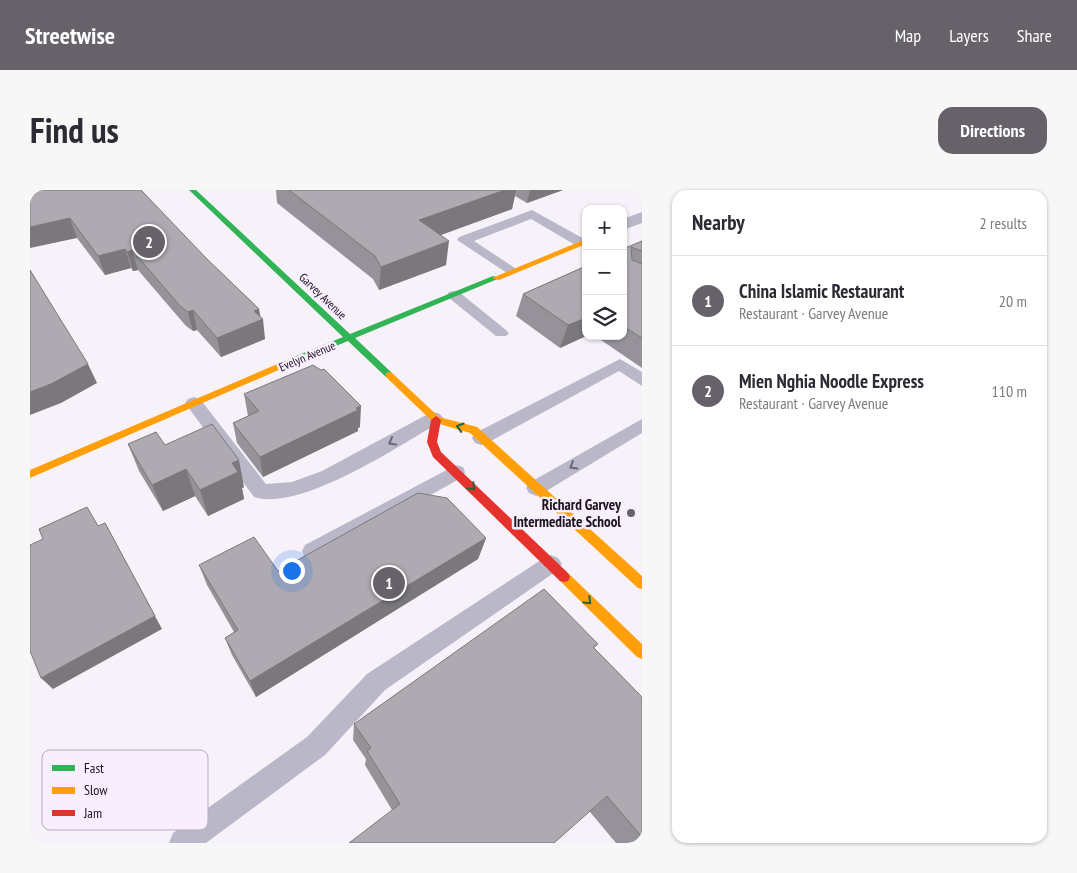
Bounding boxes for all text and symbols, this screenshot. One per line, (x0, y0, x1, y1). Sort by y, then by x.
text: Streetwise (25, 20, 115, 51)
text: Map (895, 24, 921, 47)
text: Layers (949, 24, 989, 47)
text: Share (1017, 24, 1052, 47)
text: Find us (30, 107, 119, 153)
button: Directions (938, 107, 1047, 154)
map controls (582, 205, 627, 340)
button: + (582, 205, 627, 250)
text: Nearby (692, 209, 745, 236)
text: 2 results (980, 213, 1027, 233)
pin: 2 (133, 223, 165, 261)
button: − (582, 250, 627, 295)
street label: Garvey Avenue (296, 270, 350, 322)
text: China Islamic Restaurant (739, 279, 904, 303)
text: 1 (704, 291, 712, 311)
text: 20 m (999, 291, 1027, 311)
button: layers (582, 295, 627, 340)
text: Restaurant · Garvey Avenue (739, 303, 888, 323)
street label: Evelyn Avenue (276, 337, 338, 375)
text: Mien Nghia Noodle Express (739, 369, 924, 393)
text: 2 (704, 381, 712, 401)
text: 110 m (992, 381, 1027, 401)
text: Restaurant · Garvey Avenue (739, 393, 888, 413)
one-way arrow (456, 422, 465, 433)
one-way arrow (388, 436, 397, 446)
one-way arrow (570, 459, 579, 469)
one-way arrow (466, 481, 475, 490)
place label: Richard Garvey Intermediate School (513, 495, 622, 531)
marker: Richard Garvey Intermediate School (625, 507, 637, 519)
your location (279, 558, 305, 584)
pin: 1 (373, 564, 405, 602)
one-way arrow (583, 595, 592, 604)
legend (42, 750, 208, 830)
text: Fast (84, 759, 104, 777)
text: Slow (84, 781, 108, 799)
text: Jam (83, 804, 102, 822)

